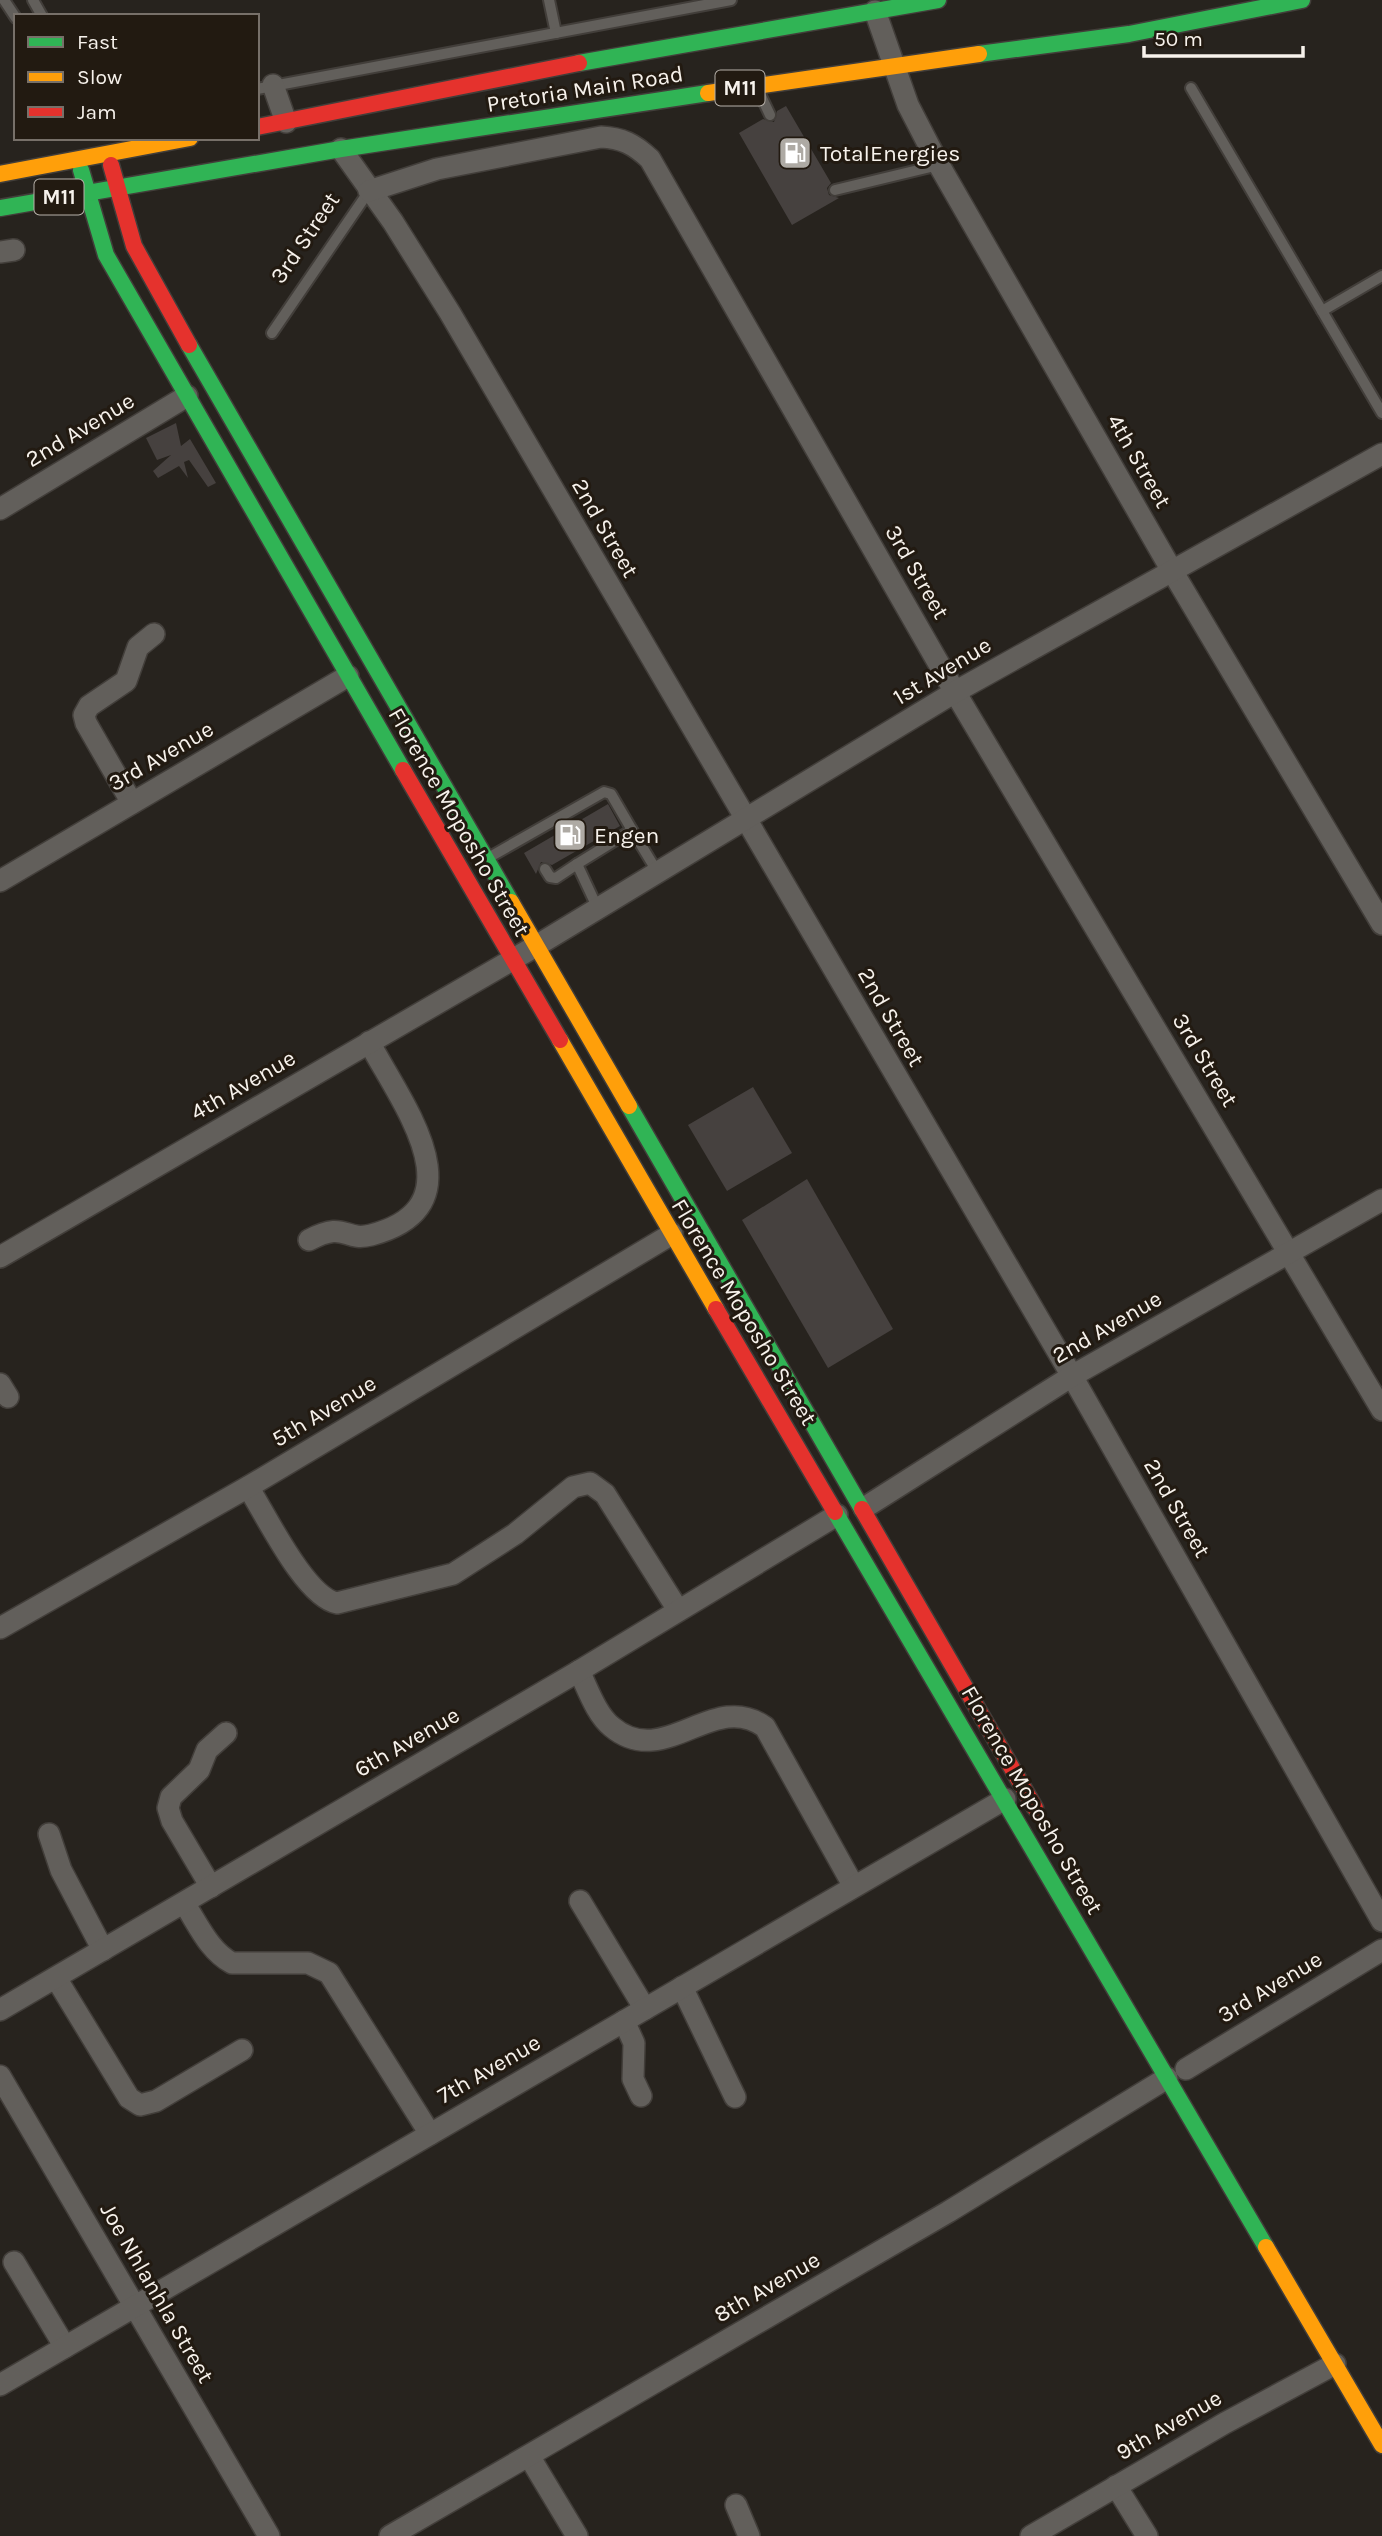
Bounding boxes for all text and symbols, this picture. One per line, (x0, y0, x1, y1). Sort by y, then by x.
legend (14, 14, 259, 140)
scale bar (1144, 14, 1303, 58)
text: 50 m (1154, 27, 1203, 51)
text: Fast (77, 30, 118, 54)
street label: Pretoria Main Road (485, 60, 685, 118)
text: Slow (77, 65, 122, 89)
road number: M11 (716, 70, 764, 106)
text: Jam (77, 100, 117, 124)
fuel station icon: TotalEnergies (776, 134, 814, 172)
place label: TotalEnergies (820, 140, 960, 167)
road number: M11 (34, 180, 84, 214)
street label: 3rd Street (265, 187, 345, 289)
street label: 2nd Avenue (21, 387, 139, 473)
street label: 4th Street (1101, 409, 1177, 513)
street label: 2nd Street (566, 474, 644, 582)
street label: 3rd Street (879, 520, 955, 624)
street label: 1st Avenue (888, 631, 996, 711)
street label: Florence Moposho Street (382, 703, 536, 941)
street label: 3rd Avenue (104, 715, 218, 797)
fuel station icon: Engen (551, 816, 589, 854)
place label: Engen (594, 822, 659, 849)
street label: 2nd Street (852, 963, 930, 1071)
street label: 3rd Street (1167, 1008, 1244, 1112)
street label: 4th Avenue (186, 1044, 300, 1126)
street label: Florence Moposho Street (666, 1194, 823, 1430)
street label: 2nd Avenue (1047, 1285, 1167, 1369)
street label: 5th Avenue (267, 1369, 381, 1453)
street label: 2nd Street (1138, 1454, 1216, 1562)
street label: Florence Moposho Street (955, 1681, 1109, 1919)
street label: 6th Avenue (350, 1701, 464, 1783)
street label: 3rd Avenue (1213, 1945, 1327, 2029)
street label: 7th Avenue (433, 2029, 545, 2109)
street label: Joe Nhlanhla Street (94, 2198, 220, 2388)
street label: 8th Avenue (709, 2246, 825, 2328)
street label: 9th Avenue (1112, 2384, 1226, 2466)

